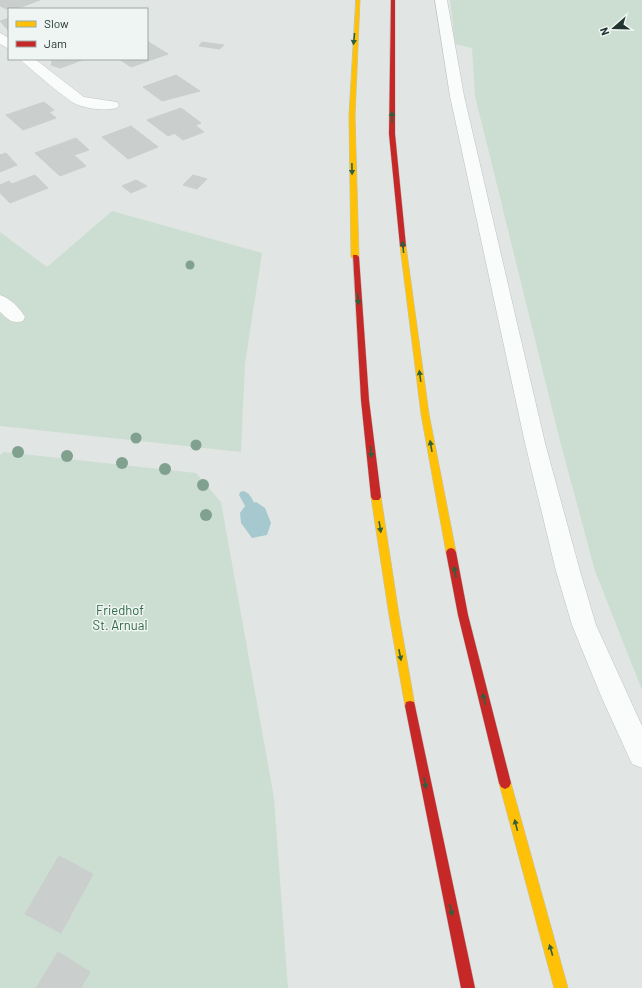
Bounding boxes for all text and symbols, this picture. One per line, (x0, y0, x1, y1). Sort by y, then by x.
legend (8, 8, 148, 60)
north arrow (594, 8, 634, 48)
text: Slow (44, 16, 69, 30)
text: N (597, 26, 611, 37)
one-way arrow (351, 33, 358, 45)
text: Jam (44, 36, 67, 50)
one-way arrow (389, 110, 395, 123)
one-way arrow (349, 163, 356, 175)
one-way arrow (399, 241, 406, 253)
one-way arrow (354, 293, 361, 305)
one-way arrow (417, 370, 423, 382)
one-way arrow (428, 440, 434, 452)
one-way arrow (368, 446, 375, 458)
one-way arrow (377, 521, 383, 533)
one-way arrow (452, 566, 458, 579)
park label: Friedhof St. Arnual (93, 602, 147, 633)
one-way arrow (398, 649, 404, 661)
one-way arrow (481, 693, 487, 705)
one-way arrow (422, 777, 428, 789)
one-way arrow (513, 819, 519, 831)
one-way arrow (448, 904, 454, 917)
one-way arrow (547, 944, 553, 957)

